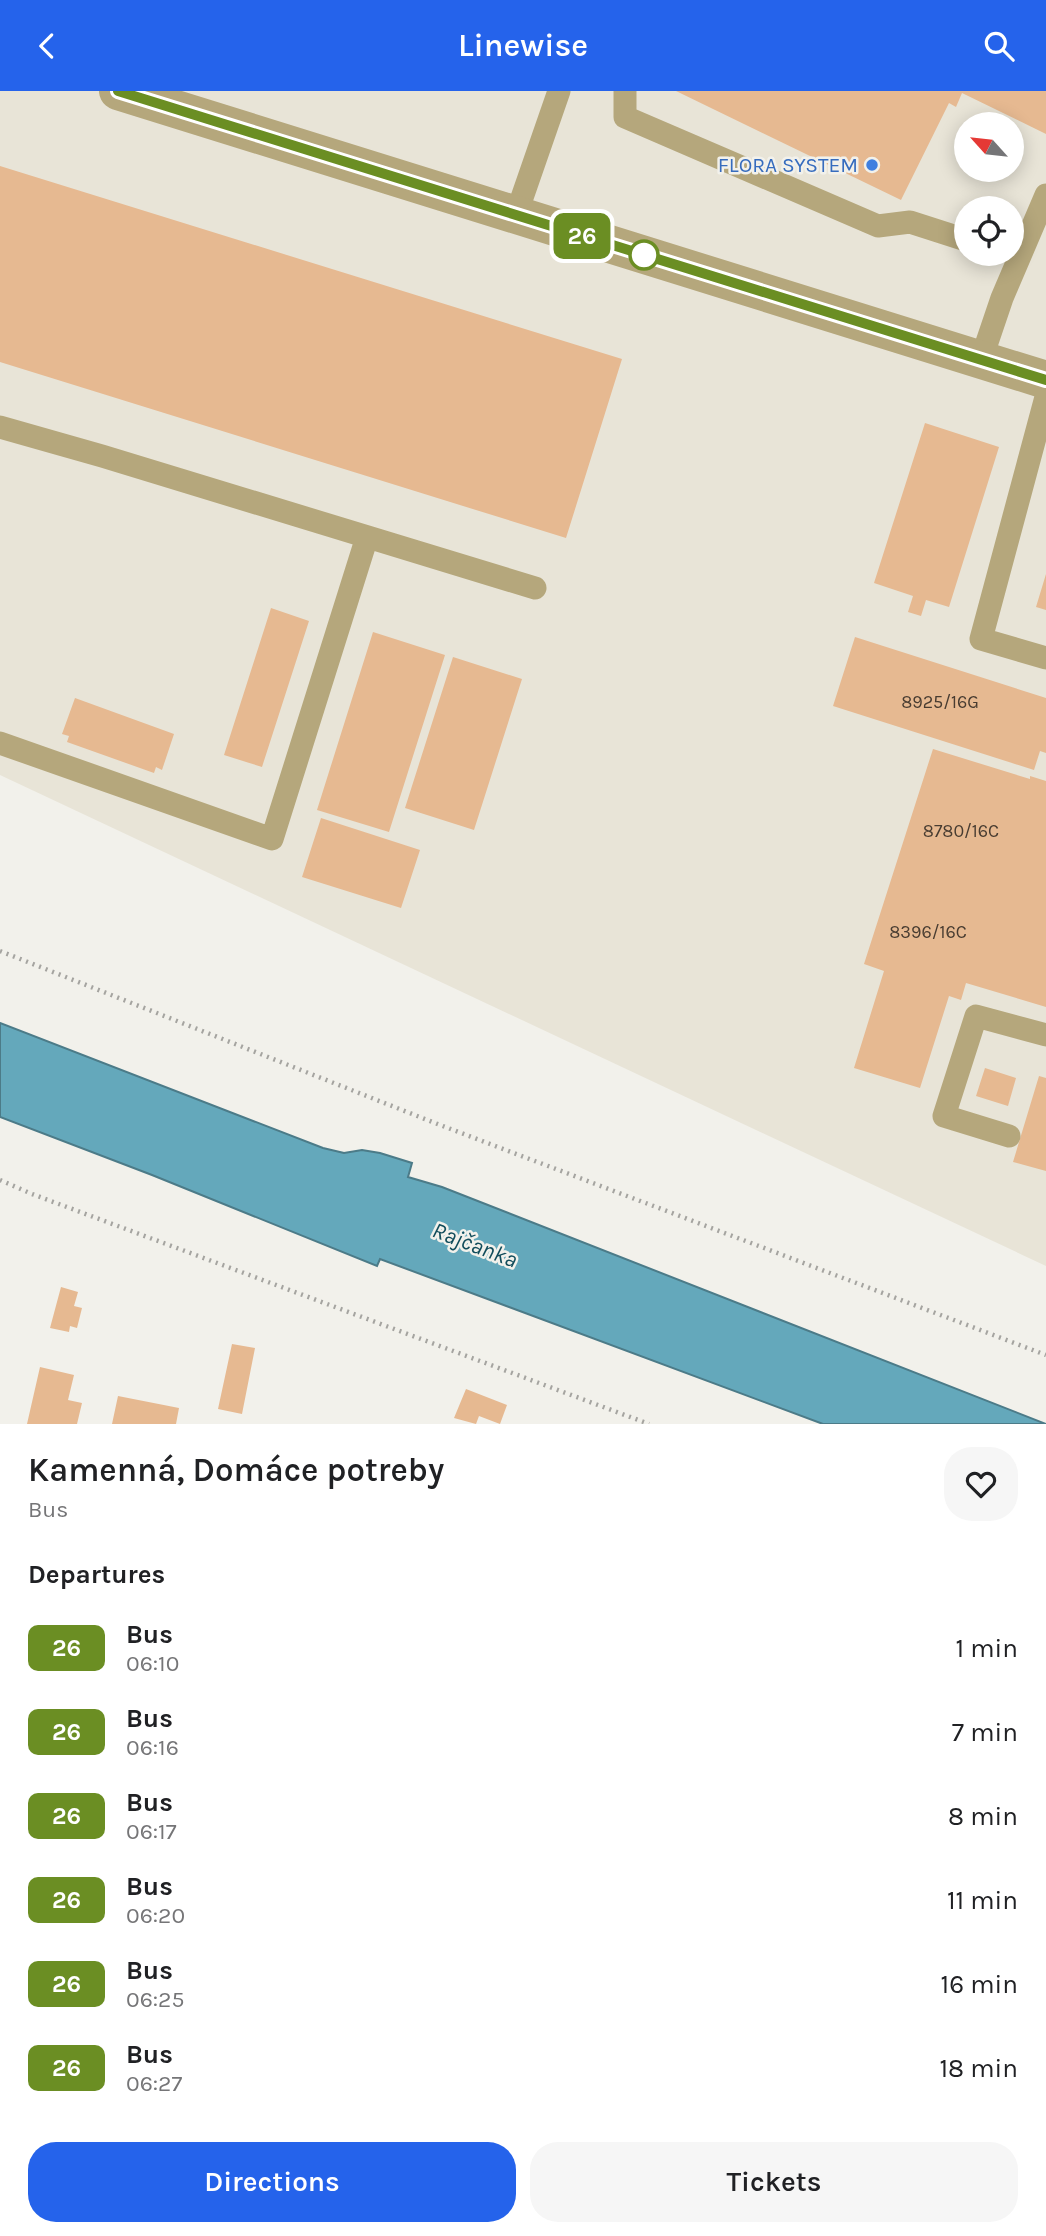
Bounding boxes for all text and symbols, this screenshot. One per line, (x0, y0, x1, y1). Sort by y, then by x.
icon: back (28, 27, 66, 65)
text: Linewise (458, 27, 588, 64)
icon: search (980, 27, 1018, 65)
north arrow (954, 112, 1024, 182)
map controls (954, 112, 1024, 266)
place label: FLORA SYSTEM (718, 153, 858, 177)
marker: FLORA SYSTEM (864, 157, 880, 173)
button: locate (954, 196, 1024, 266)
line badge: 26 (550, 213, 614, 259)
text: 26 (567, 222, 597, 250)
unlabelled marker (629, 240, 659, 270)
house number: 8925/16G (901, 691, 979, 713)
house number: 8780/16C (923, 820, 999, 842)
house number: 8396/16C (889, 921, 967, 943)
water label: Rajčanka (429, 1216, 521, 1274)
button: heart (944, 1447, 1018, 1521)
text: Kamenná, Domáce potreby (28, 1451, 444, 1489)
text: Bus (28, 1496, 68, 1523)
text: Departures (28, 1559, 165, 1590)
text: Bus (126, 1619, 173, 1650)
text: 1 min (955, 1633, 1018, 1664)
text: 26 (52, 1634, 81, 1662)
text: 06:10 (126, 1650, 179, 1677)
text: Bus (126, 1703, 173, 1734)
text: 7 min (952, 1717, 1018, 1748)
text: 26 (52, 1718, 81, 1746)
text: 06:16 (126, 1734, 179, 1761)
text: Bus (126, 1787, 173, 1818)
text: 8 min (948, 1801, 1018, 1832)
text: 26 (52, 1802, 81, 1830)
text: 06:17 (126, 1818, 177, 1845)
text: Bus (126, 1871, 173, 1902)
text: 11 min (947, 1885, 1018, 1916)
text: 26 (52, 1886, 81, 1914)
text: 06:20 (126, 1902, 185, 1929)
text: Bus (126, 1955, 173, 1986)
text: 16 min (941, 1969, 1018, 2000)
text: 26 (52, 1970, 81, 1998)
text: 06:25 (126, 1986, 184, 2013)
text: Bus (126, 2039, 173, 2070)
text: 18 min (939, 2053, 1018, 2084)
text: 26 (52, 2054, 81, 2082)
text: 06:27 (126, 2070, 182, 2097)
button: Directions (28, 2142, 516, 2222)
button: Tickets (530, 2142, 1018, 2222)

